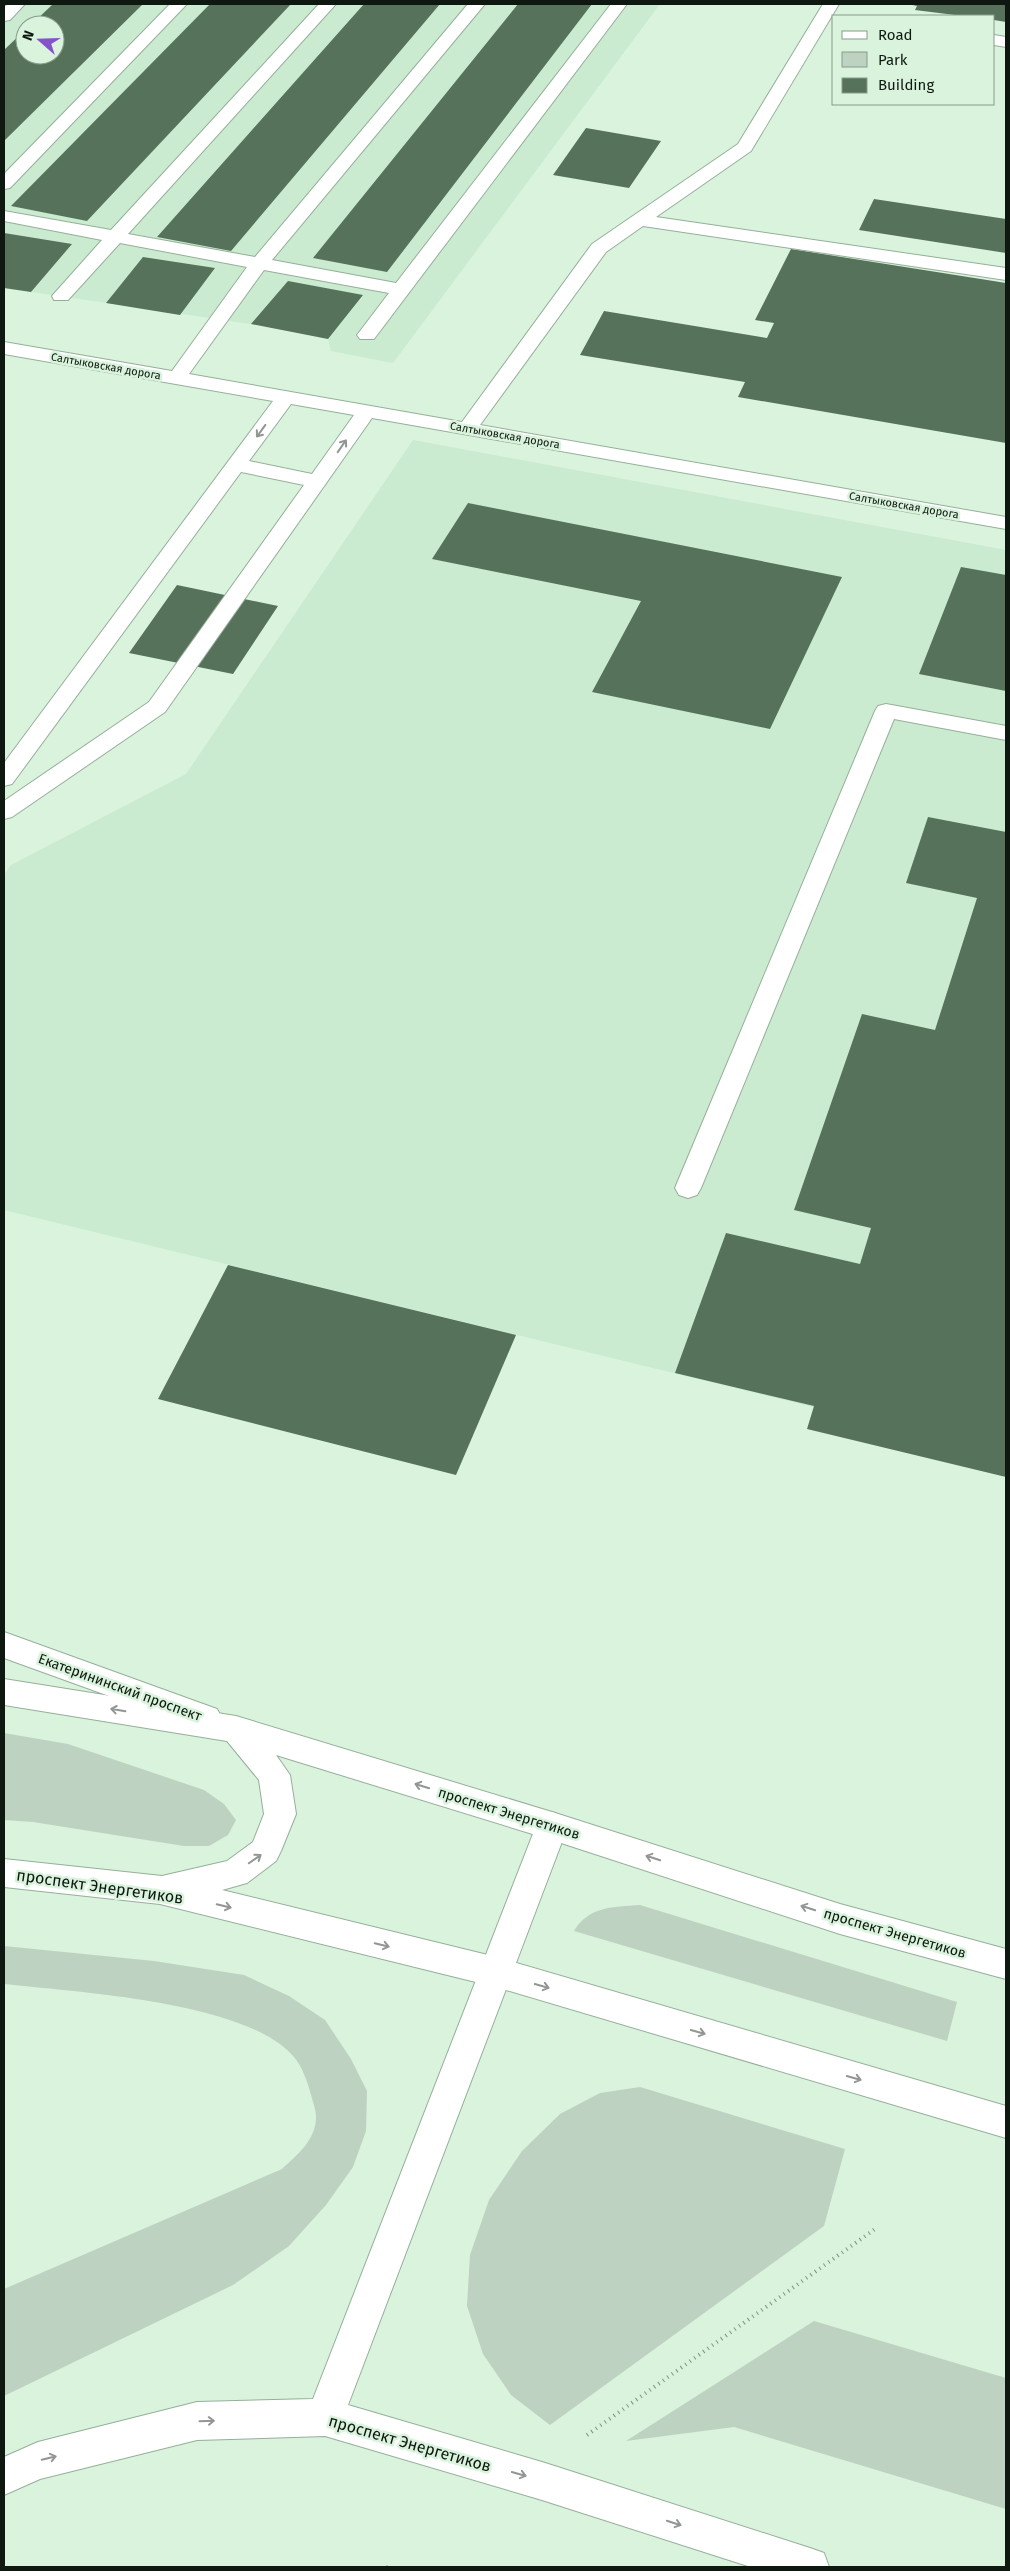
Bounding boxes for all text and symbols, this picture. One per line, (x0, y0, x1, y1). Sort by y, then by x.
north arrow (15, 15, 65, 65)
legend (832, 15, 995, 105)
text: Road (878, 26, 913, 44)
text: N (19, 28, 38, 43)
text: Park (878, 51, 908, 69)
text: Building (878, 76, 934, 94)
street label: Салтыковская дорога (50, 350, 162, 383)
street label: Салтыковская дорога (449, 419, 561, 452)
one-way arrow (256, 424, 266, 438)
one-way arrow (337, 439, 347, 453)
street label: Салтыковская дорога (848, 489, 960, 522)
street label: Екатерининский проспект (36, 1650, 204, 1725)
one-way arrow (111, 1704, 127, 1714)
one-way arrow (414, 1781, 430, 1791)
street label: проспект Энергетиков (436, 1784, 582, 1843)
one-way arrow (645, 1853, 661, 1863)
one-way arrow (248, 1854, 262, 1864)
street label: проспект Энергетиков (15, 1865, 185, 1908)
one-way arrow (216, 1902, 232, 1911)
one-way arrow (800, 1903, 816, 1912)
street label: проспект Энергетиков (822, 1905, 968, 1962)
one-way arrow (374, 1940, 390, 1950)
one-way arrow (534, 1982, 550, 1992)
one-way arrow (690, 2027, 706, 2037)
one-way arrow (846, 2073, 862, 2083)
street label: проспект Энергетиков (326, 2411, 493, 2476)
one-way arrow (199, 2416, 215, 2425)
one-way arrow (41, 2453, 57, 2462)
one-way arrow (510, 2470, 526, 2480)
one-way arrow (665, 2519, 681, 2529)

